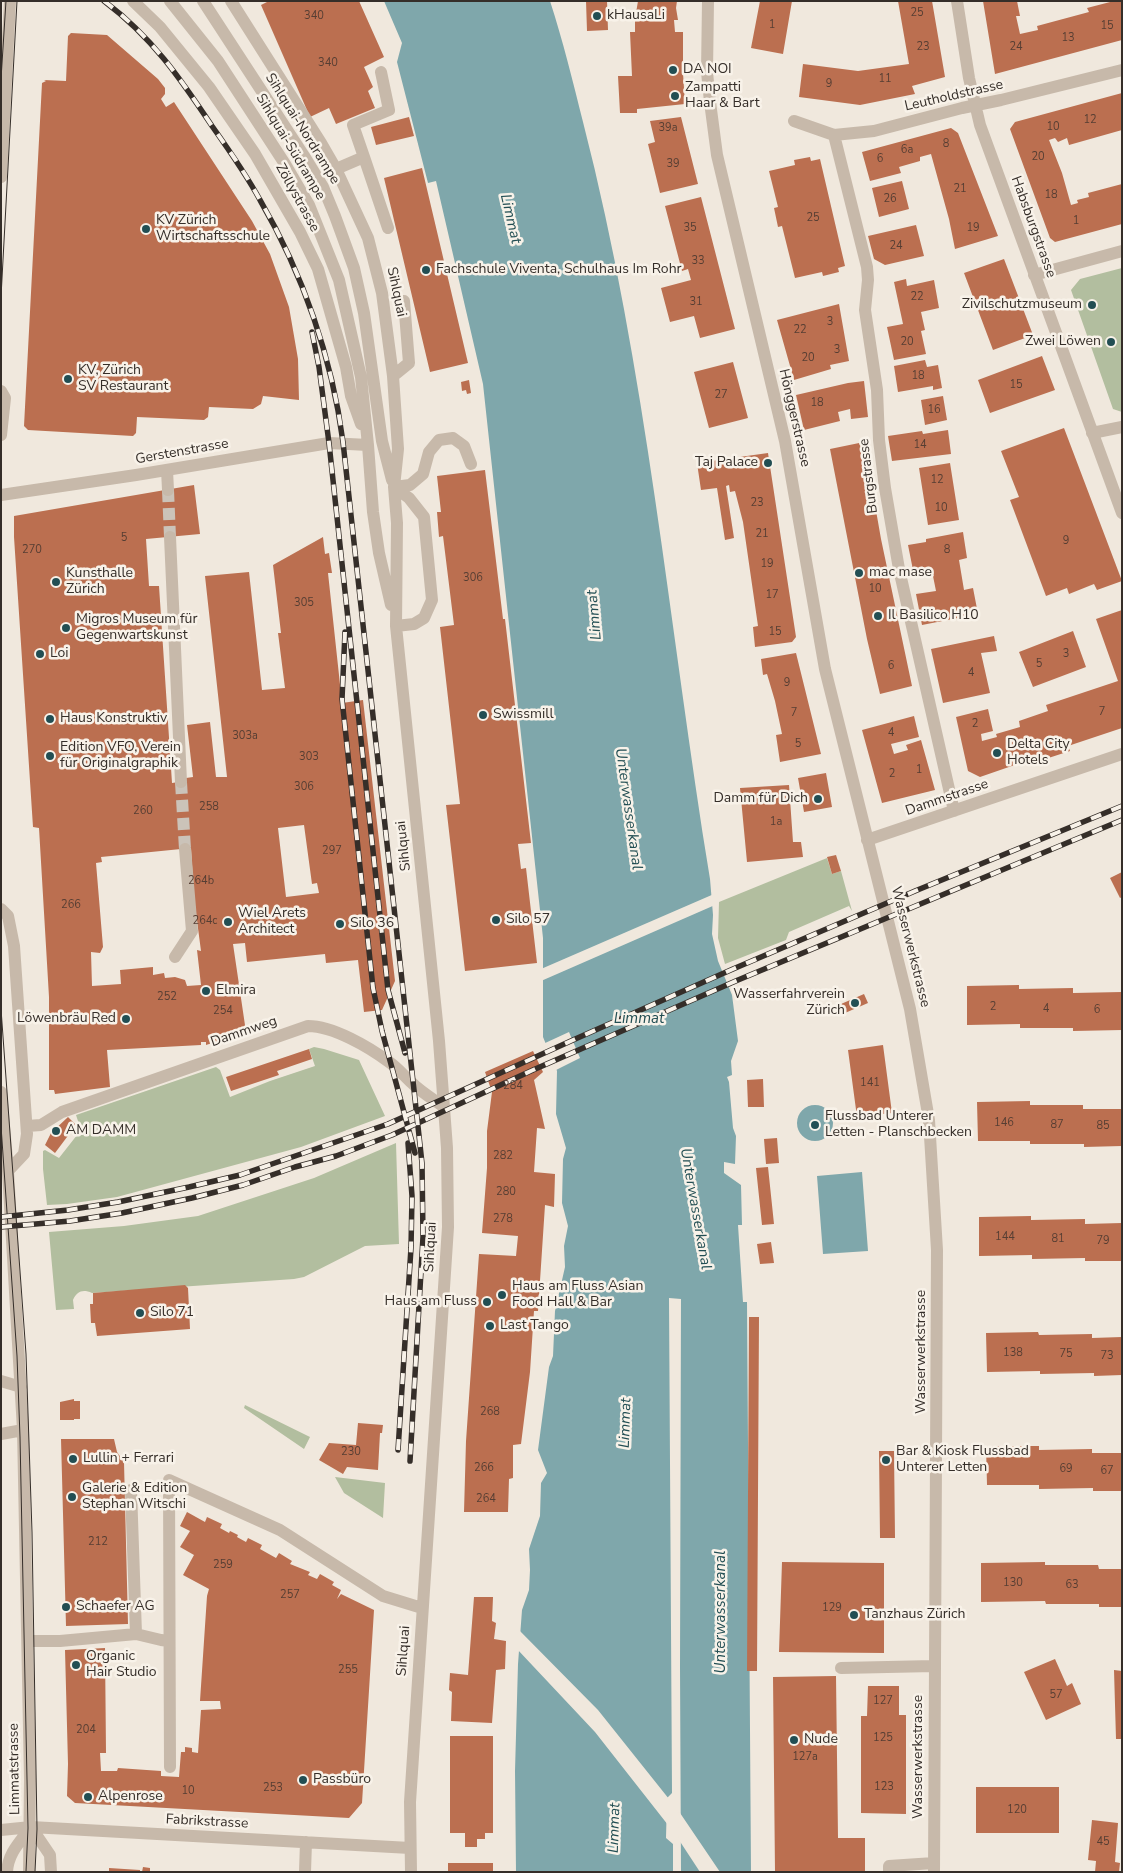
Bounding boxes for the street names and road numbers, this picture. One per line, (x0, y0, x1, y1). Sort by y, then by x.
street label: Sihlquai-Nordrampe (261, 70, 343, 188)
street label: Leutholdstrasse (903, 77, 1005, 115)
street label: Sihlquai-Südrampe (252, 91, 328, 203)
street label: Zöllystrasse (271, 161, 323, 235)
street label: Habsburgstrasse (1007, 174, 1059, 280)
street label: Sihlquai (383, 266, 409, 318)
street label: Hönggerstrasse (775, 367, 813, 469)
street label: Gerstenstrasse (134, 436, 230, 468)
street label: Burgstrasse (856, 438, 882, 514)
street label: Dammstrasse (903, 776, 991, 820)
street label: Sihlquai (393, 820, 415, 872)
street label: Wasserwerkstrasse (887, 885, 933, 1009)
street label: Dammweg (209, 1013, 279, 1051)
street label: Sihlquai (421, 1221, 441, 1273)
street label: Wasserwerkstrasse (914, 1290, 930, 1414)
street label: Sihlquai (394, 1625, 414, 1677)
street label: Wasserwerkstrasse (911, 1695, 927, 1819)
street label: Limmatstrasse (6, 1723, 24, 1815)
street label: Fabrikstrasse (165, 1811, 249, 1833)

